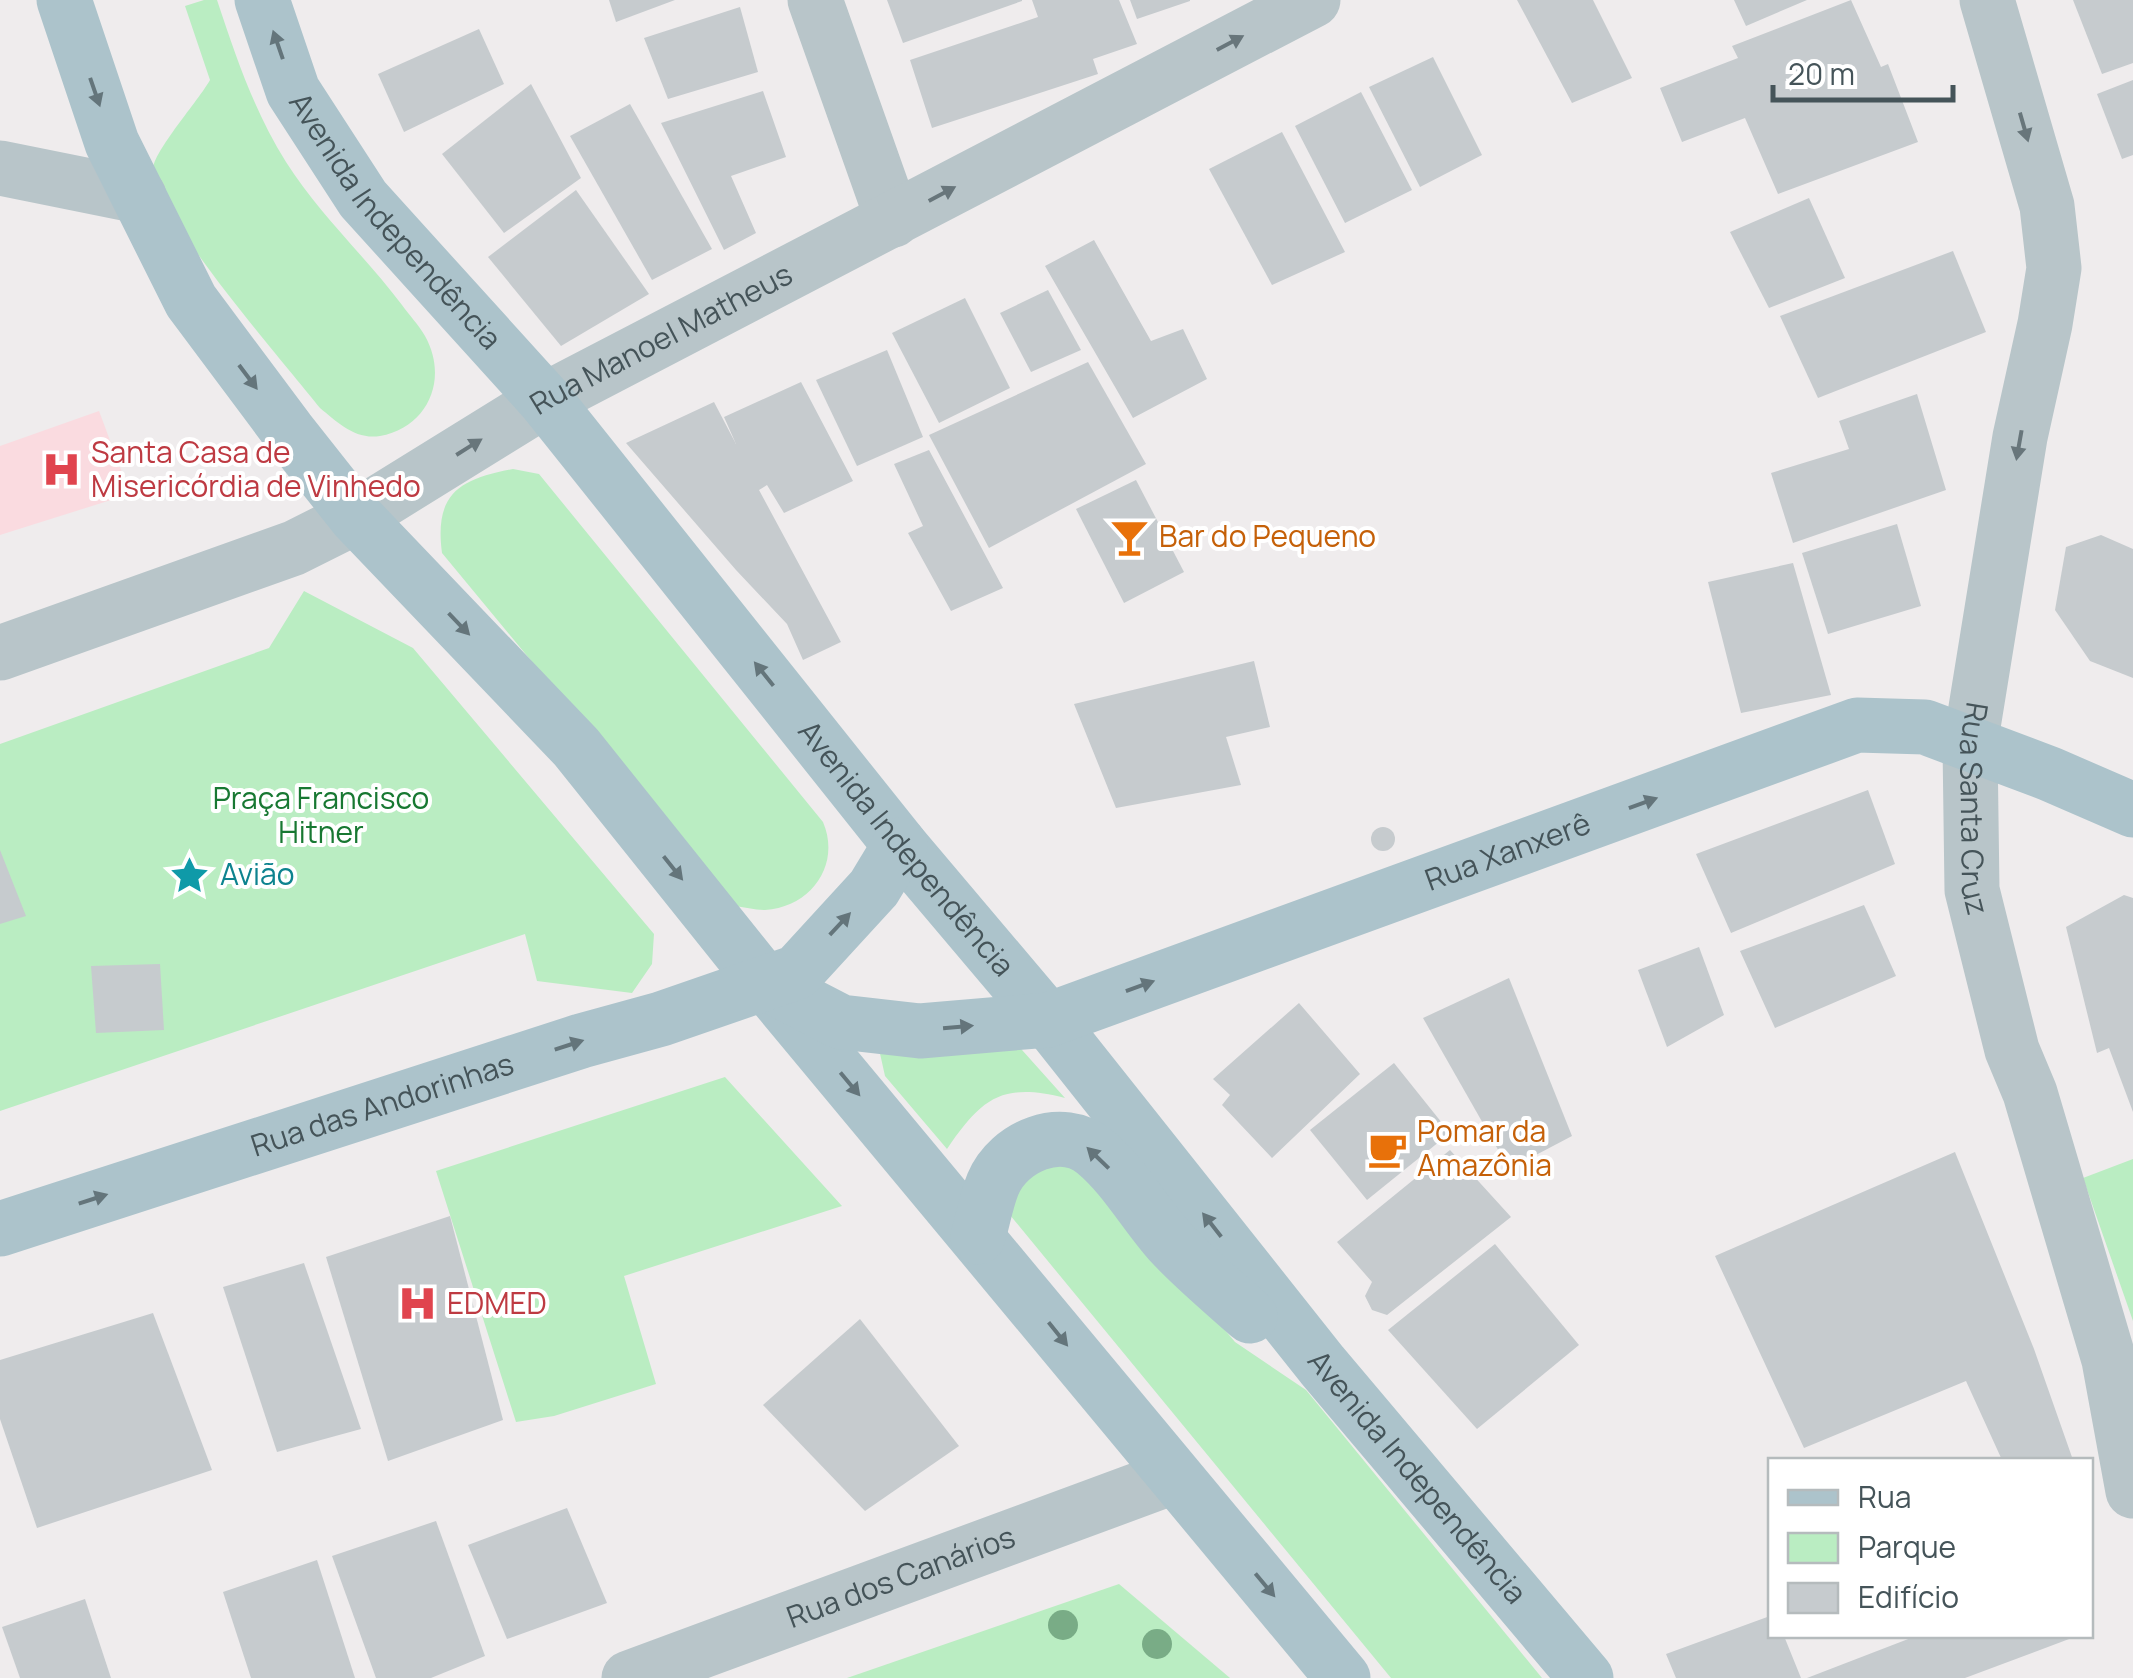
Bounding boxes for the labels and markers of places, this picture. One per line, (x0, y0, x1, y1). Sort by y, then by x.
place label: Santa Casa de Misericórdia de Vinhedo (91, 431, 421, 506)
hospital icon: Santa Casa de Misericórdia de Vinhedo (40, 449, 82, 491)
place label: Bar do Pequeno (1159, 515, 1376, 556)
bar icon: Bar do Pequeno (1108, 516, 1150, 558)
place label: Avião (220, 853, 294, 894)
place icon: Avião (169, 854, 211, 896)
place label: Pomar da Amazônia (1417, 1110, 1552, 1185)
cafe icon: Pomar da Amazônia (1366, 1128, 1408, 1170)
place label: EDMED (447, 1282, 547, 1323)
hospital icon: EDMED (396, 1283, 438, 1325)

